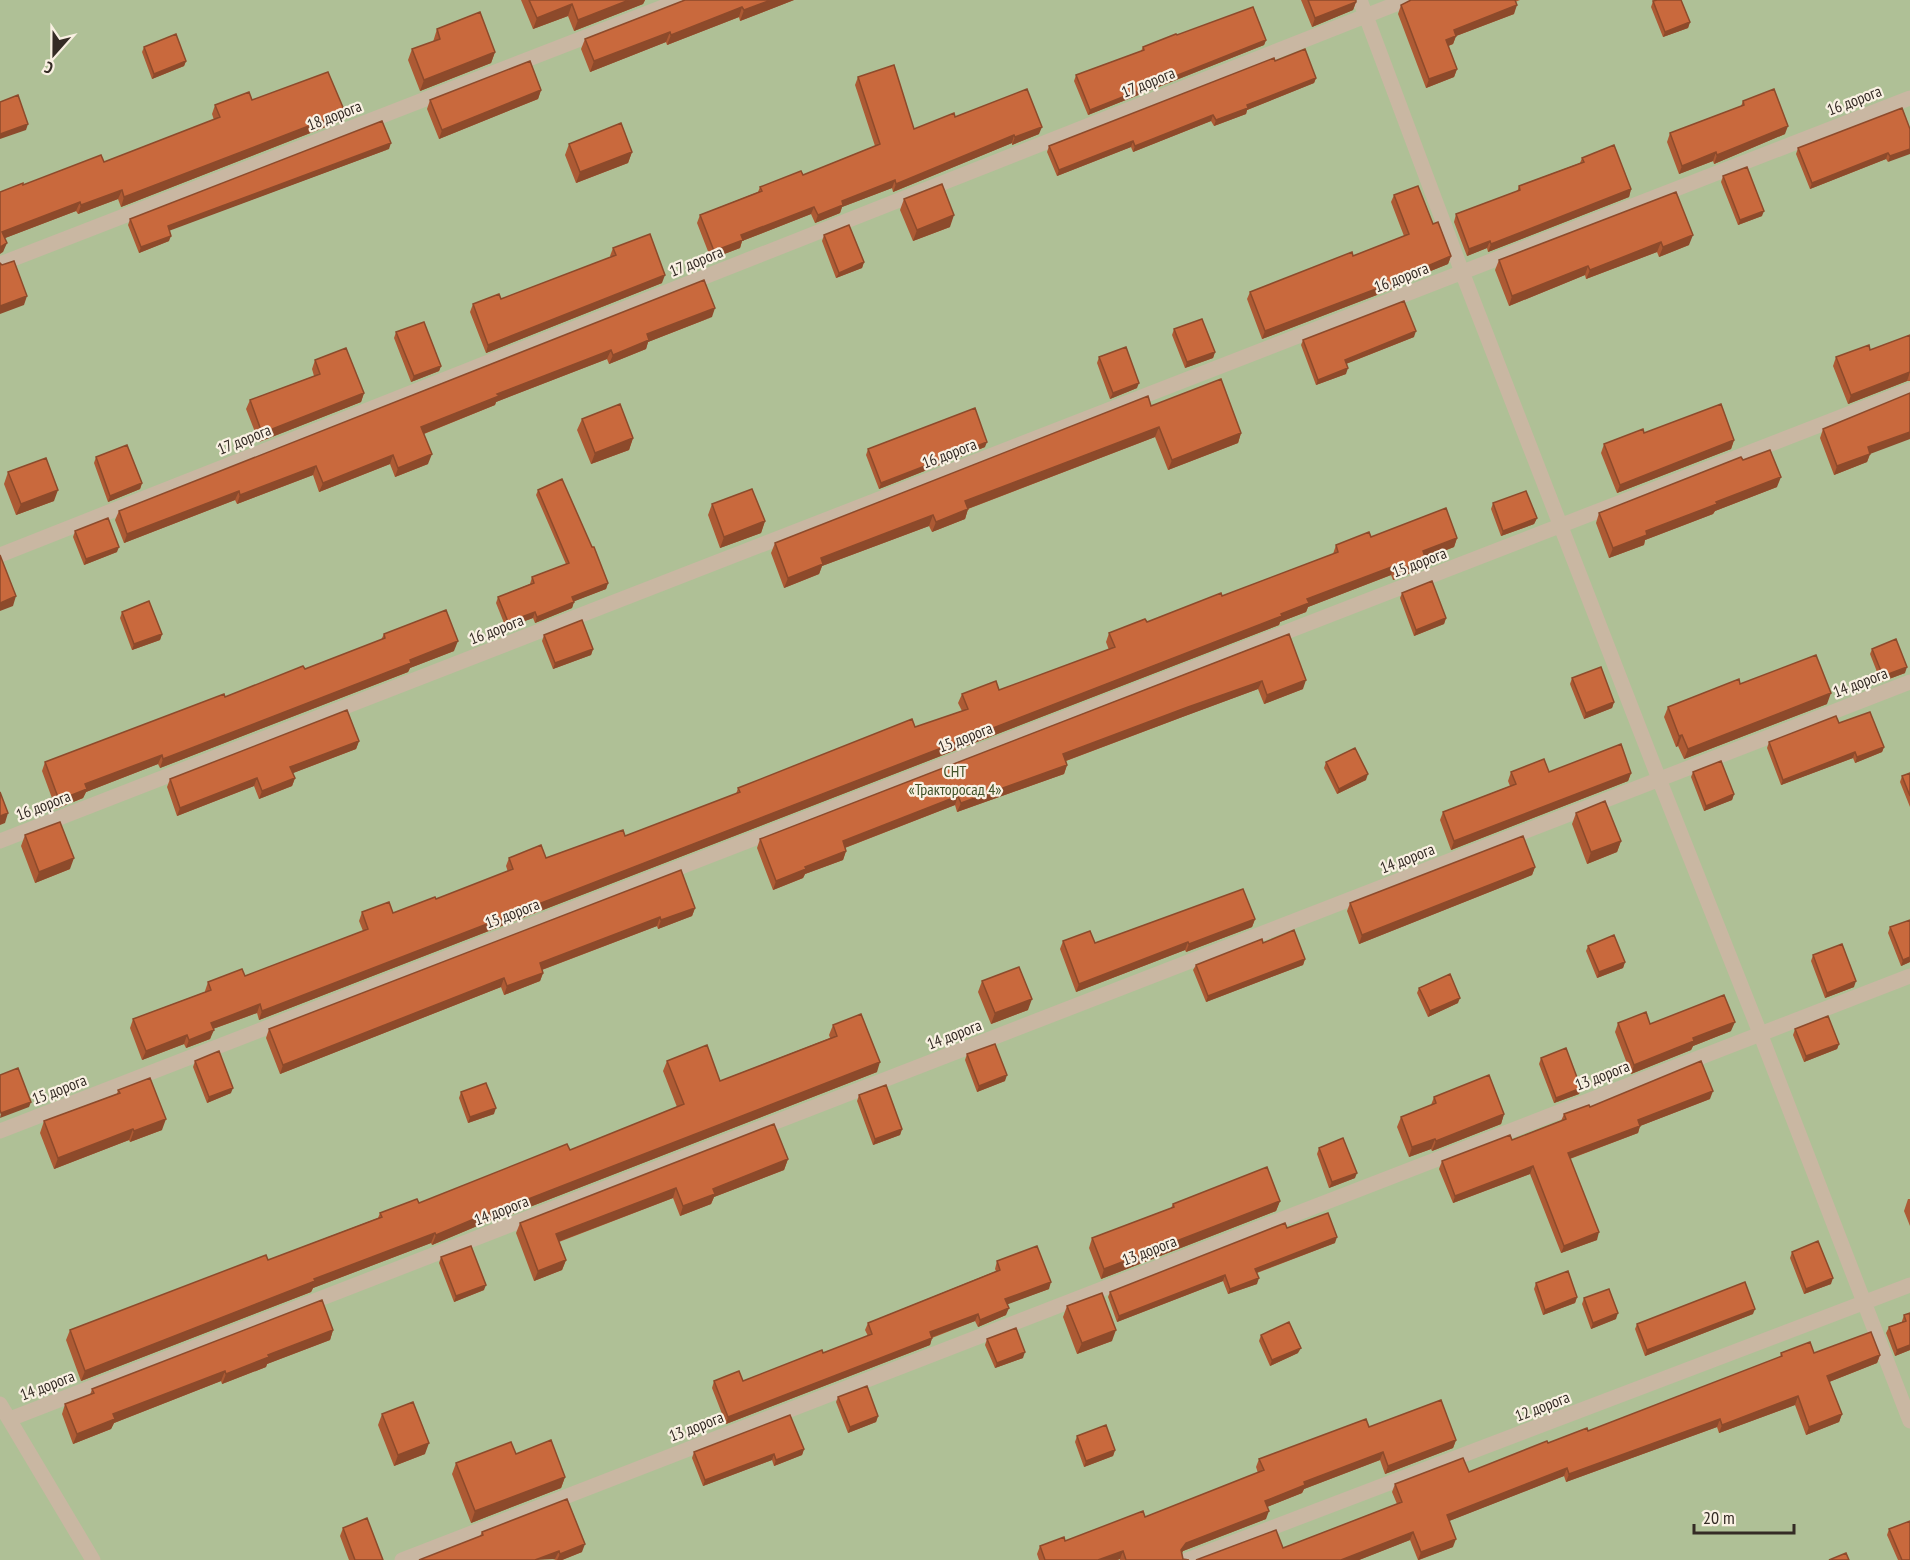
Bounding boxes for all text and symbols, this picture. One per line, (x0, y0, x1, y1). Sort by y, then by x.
north arrow (24, 24, 84, 84)
text: С (41, 57, 56, 79)
street label: 17 дорога (1118, 62, 1178, 102)
street label: 16 дорога (1824, 80, 1884, 120)
street label: 18 дорога (304, 95, 364, 135)
street label: 17 дорога (666, 241, 726, 281)
street label: 16 дорога (1371, 257, 1431, 297)
street label: 17 дорога (214, 419, 274, 459)
street label: 16 дорога (919, 433, 979, 473)
street label: 15 дорога (1389, 542, 1449, 582)
street label: 16 дорога (466, 609, 526, 649)
street label: 14 дорога (1830, 662, 1890, 702)
street label: 15 дорога (935, 717, 995, 757)
park label: СНТ «Тракторосад 4» (908, 761, 1002, 799)
street label: 16 дорога (13, 785, 73, 825)
street label: 14 дорога (1377, 838, 1437, 878)
street label: 15 дорога (482, 893, 542, 933)
street label: 14 дорога (924, 1014, 984, 1054)
street label: 13 дорога (1572, 1055, 1632, 1095)
street label: 15 дорога (29, 1069, 89, 1109)
street label: 14 дорога (471, 1190, 531, 1230)
street label: 13 дорога (1119, 1230, 1179, 1270)
street label: 14 дорога (17, 1365, 77, 1405)
street label: 12 дорога (1512, 1386, 1572, 1426)
street label: 13 дорога (666, 1406, 726, 1446)
scale bar (1694, 1497, 1794, 1535)
text: 20 m (1703, 1506, 1735, 1529)

